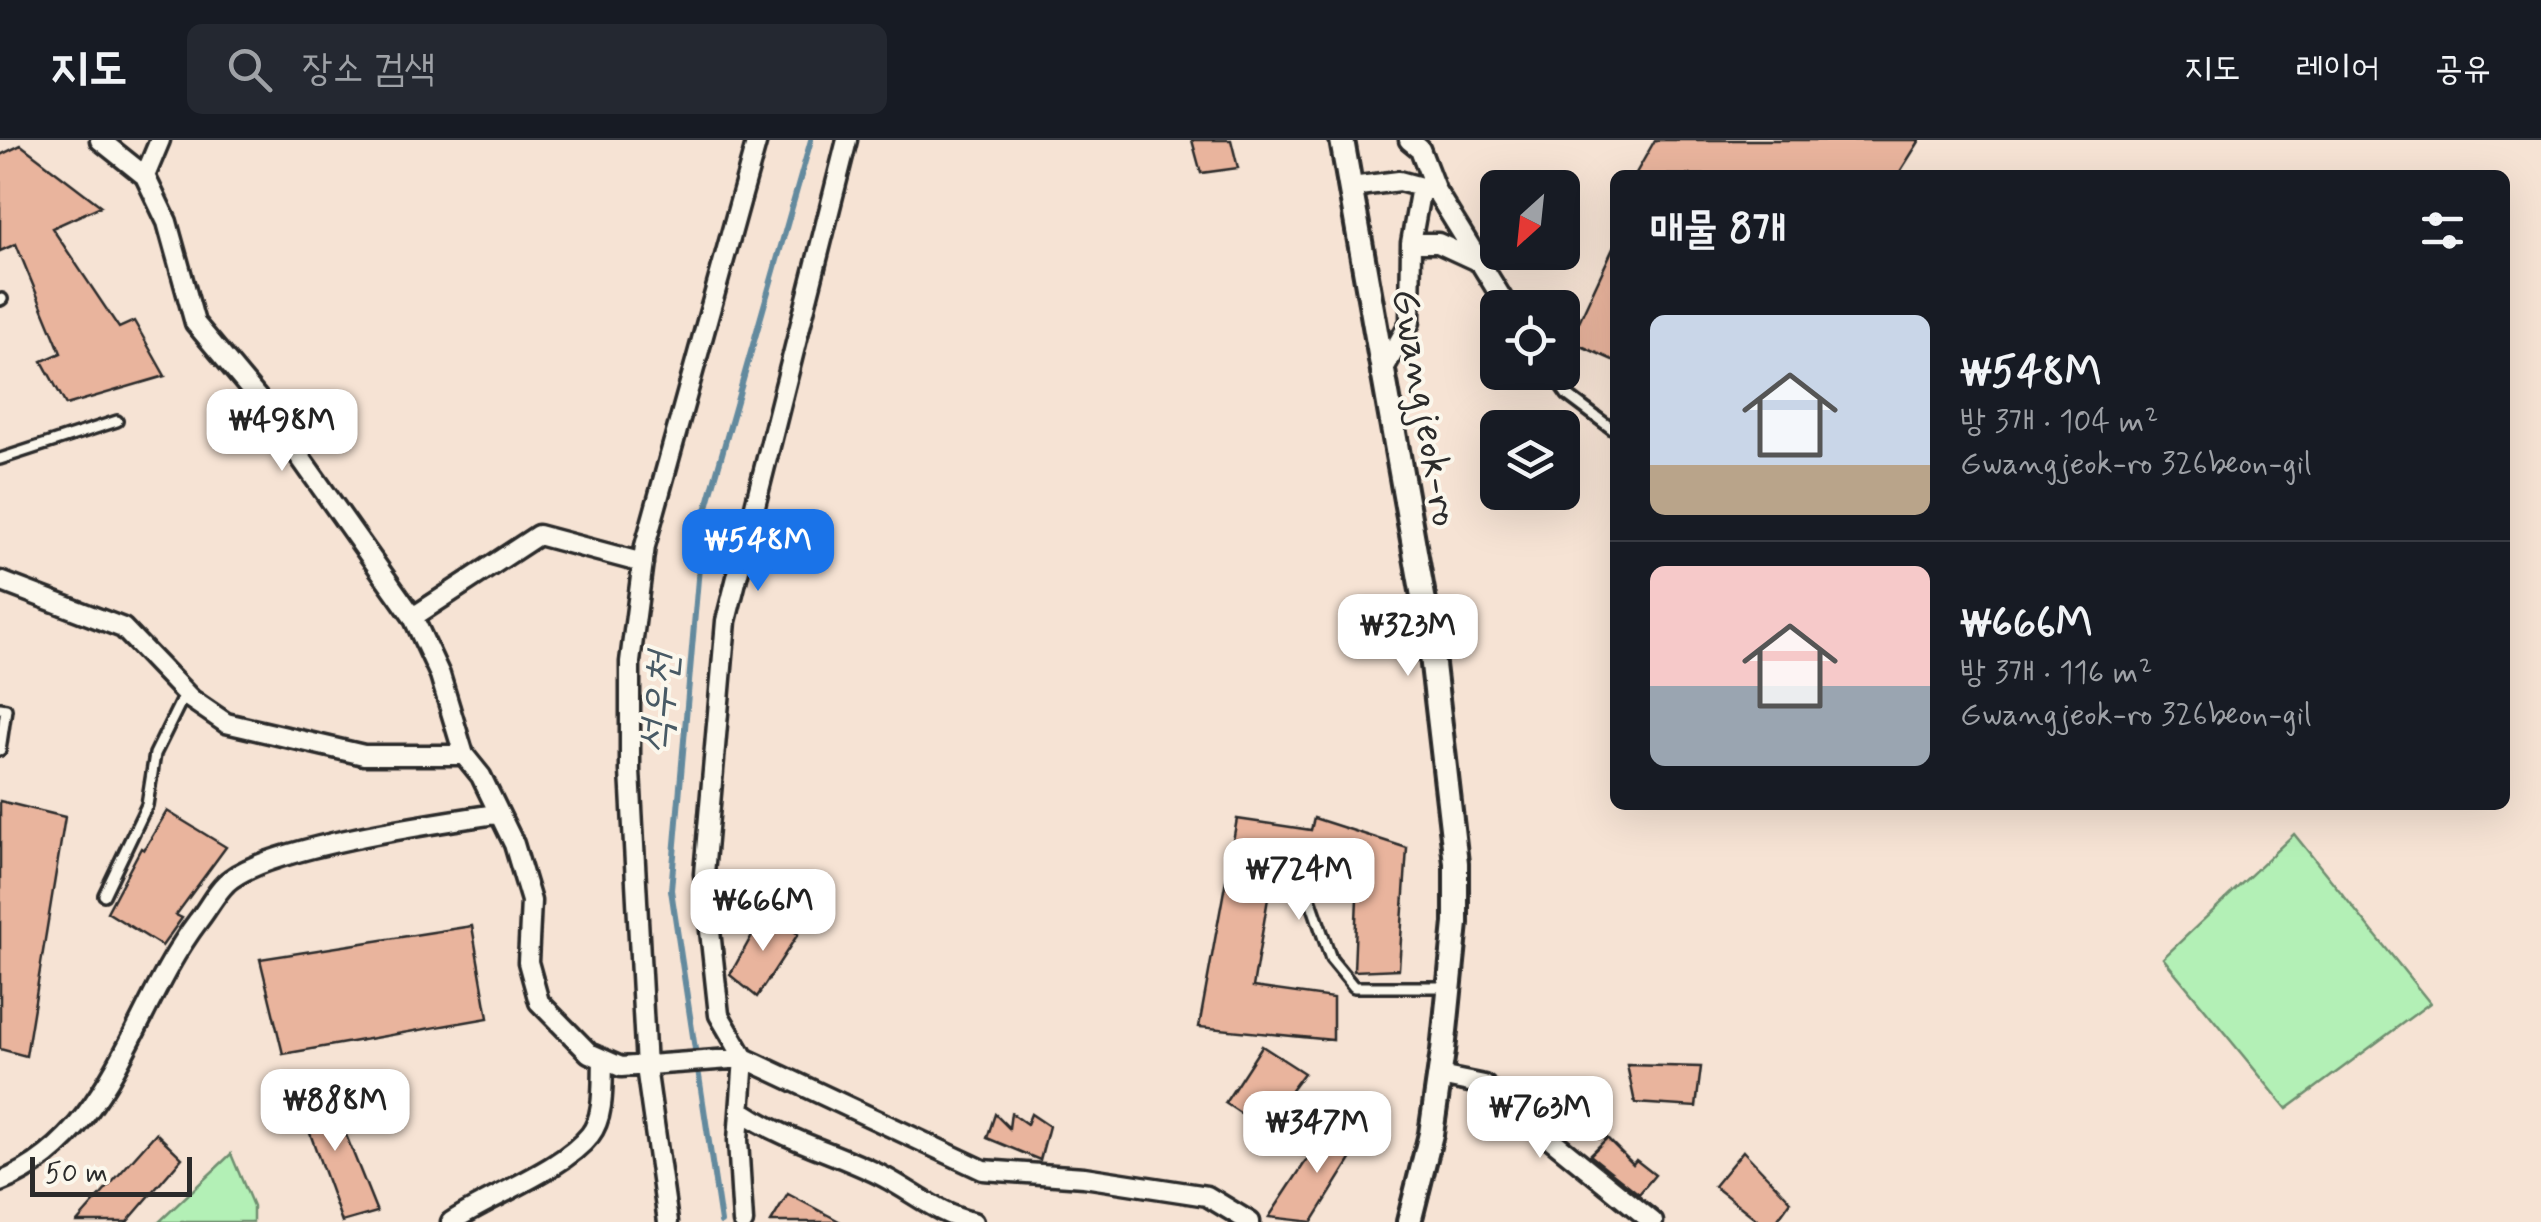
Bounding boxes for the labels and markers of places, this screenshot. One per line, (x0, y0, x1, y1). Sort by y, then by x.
pin: ₩498M (212, 389, 352, 474)
pin: ₩548M (688, 509, 828, 594)
pin: ₩323M (1338, 594, 1478, 679)
pin: ₩724M (1229, 838, 1369, 923)
pin: ₩666M (693, 869, 833, 954)
pin: ₩888M (265, 1069, 405, 1154)
pin: ₩763M (1470, 1076, 1610, 1161)
pin: ₩347M (1247, 1091, 1387, 1176)

